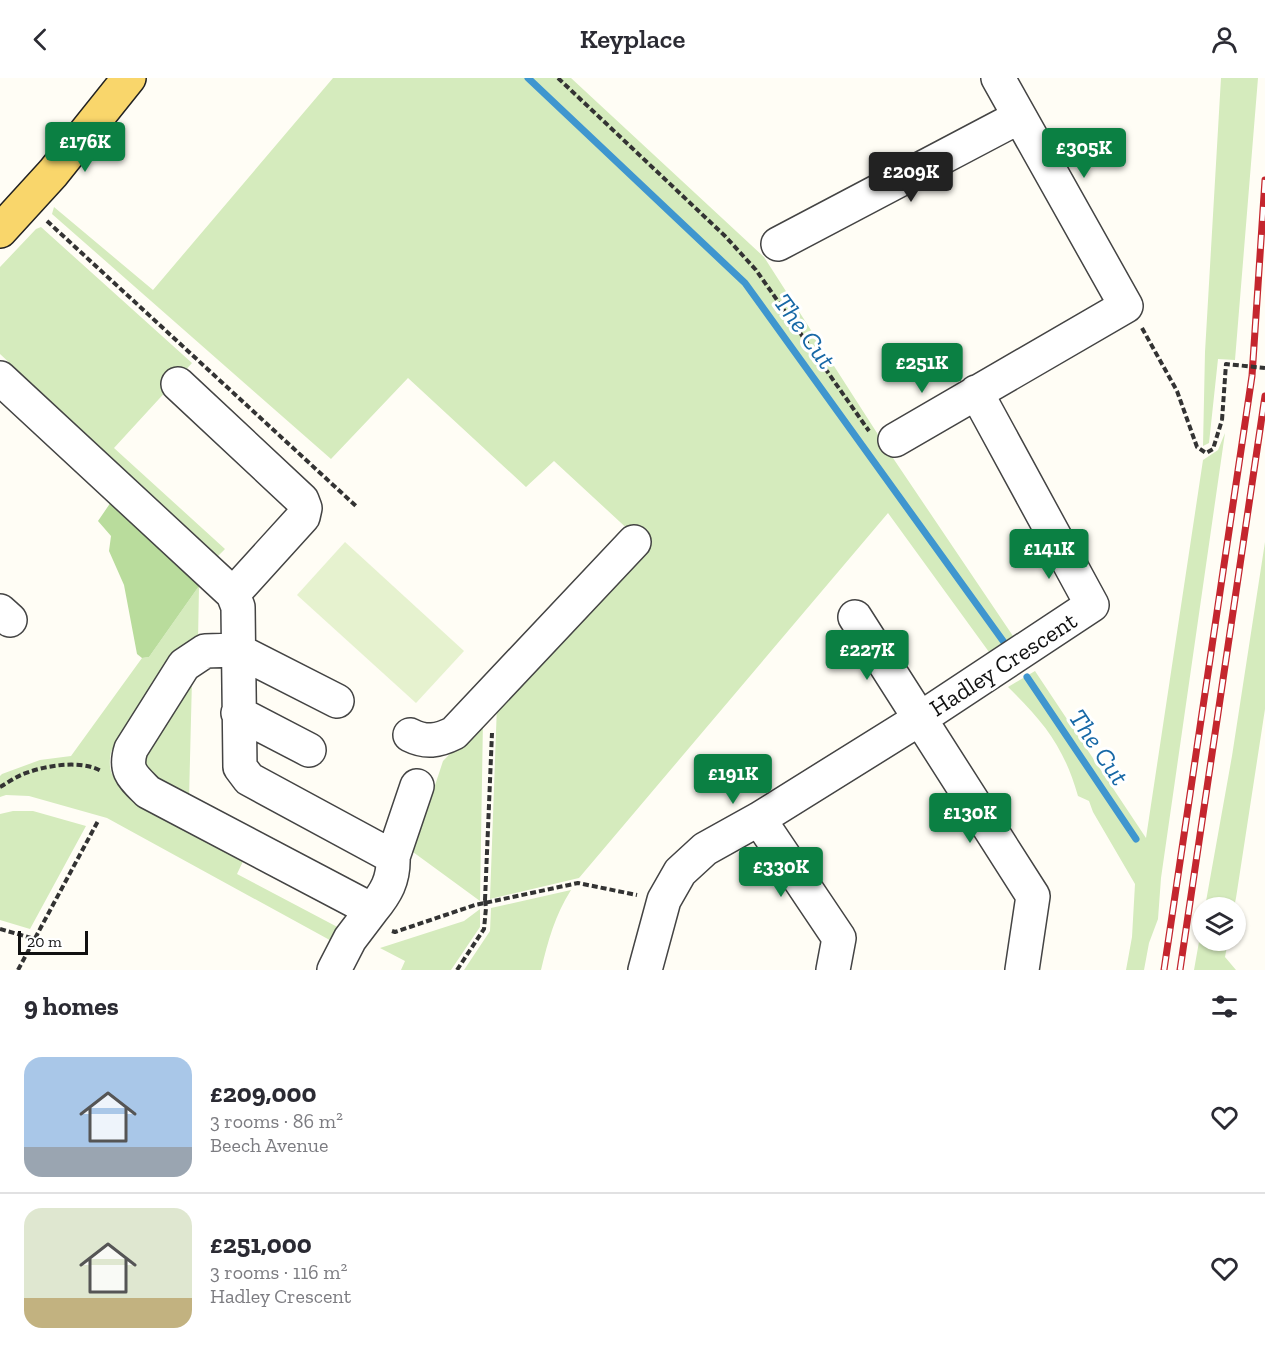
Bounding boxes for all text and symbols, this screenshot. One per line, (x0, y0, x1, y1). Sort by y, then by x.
icon: back (24, 23, 57, 56)
text: Keyplace (580, 23, 685, 55)
icon: person (1208, 23, 1241, 56)
pin: £176K (43, 122, 127, 173)
pin: £305K (1042, 128, 1126, 179)
text: £176K (59, 129, 111, 153)
text: £305K (1056, 135, 1112, 159)
pin: £209K (869, 152, 953, 203)
text: £209K (883, 159, 939, 183)
water label: The Cut (767, 287, 843, 375)
pin: £251K (880, 343, 964, 394)
text: £251K (896, 350, 948, 374)
pin: £141K (1007, 529, 1091, 580)
text: £141K (1024, 536, 1074, 560)
street label: Hadley Crescent (924, 606, 1082, 722)
pin: £227K (825, 630, 909, 681)
text: £227K (840, 637, 894, 661)
water label: The Cut (1062, 703, 1136, 791)
pin: £191K (691, 754, 775, 805)
text: £191K (708, 761, 758, 785)
pin: £130K (928, 793, 1012, 844)
text: £130K (943, 800, 997, 824)
pin: £330K (739, 847, 823, 898)
text: £330K (753, 854, 809, 878)
map controls (1192, 897, 1246, 951)
button: layers (1192, 897, 1246, 951)
scale bar (18, 928, 88, 956)
text: 20 m (27, 932, 62, 951)
text: 9 homes (24, 990, 119, 1022)
icon: filters (1208, 990, 1241, 1023)
text: £209,000 (210, 1077, 316, 1109)
icon: home (72, 1081, 144, 1153)
icon: heart (1208, 1101, 1241, 1134)
text: 3 rooms · 86 m² (210, 1109, 343, 1133)
text: Beech Avenue (210, 1133, 328, 1157)
text: £251,000 (210, 1228, 312, 1260)
icon: home (72, 1232, 144, 1304)
icon: heart (1208, 1252, 1241, 1285)
text: 3 rooms · 116 m² (210, 1260, 347, 1284)
text: Hadley Crescent (210, 1284, 351, 1308)

